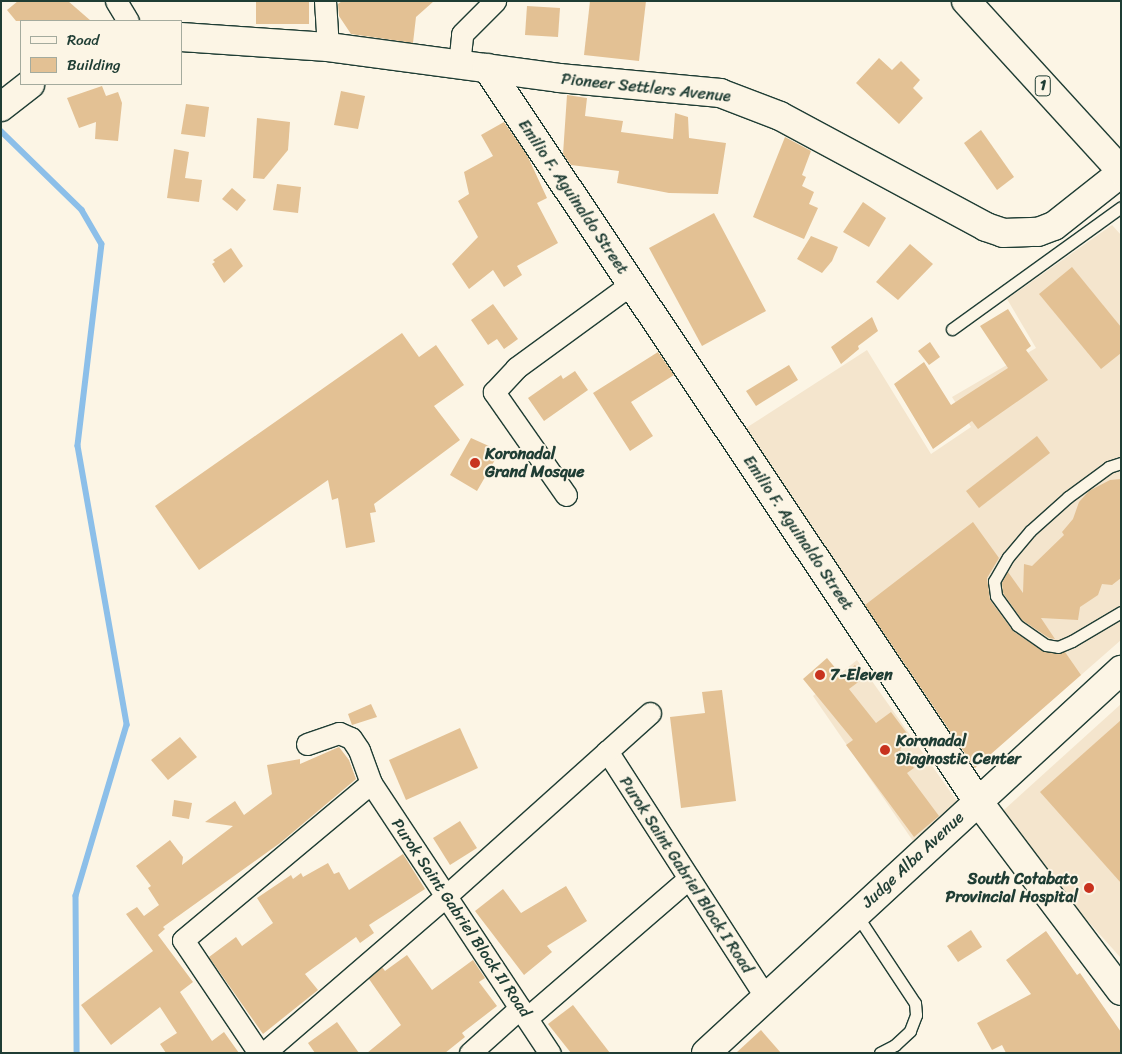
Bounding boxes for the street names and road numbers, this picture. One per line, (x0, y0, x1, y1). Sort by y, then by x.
street label: Pioneer Settlers Avenue (560, 70, 732, 106)
road number: 1 (1034, 74, 1052, 98)
street label: Emilio F. Aguinaldo Street (514, 116, 632, 278)
street label: Emilio F. Aguinaldo Street (739, 452, 857, 614)
street label: Purok Saint Gabriel Block I Road (615, 773, 757, 977)
street label: Judge Alba Avenue (858, 808, 968, 912)
street label: Purok Saint Gabriel Block II Road (387, 815, 535, 1021)

